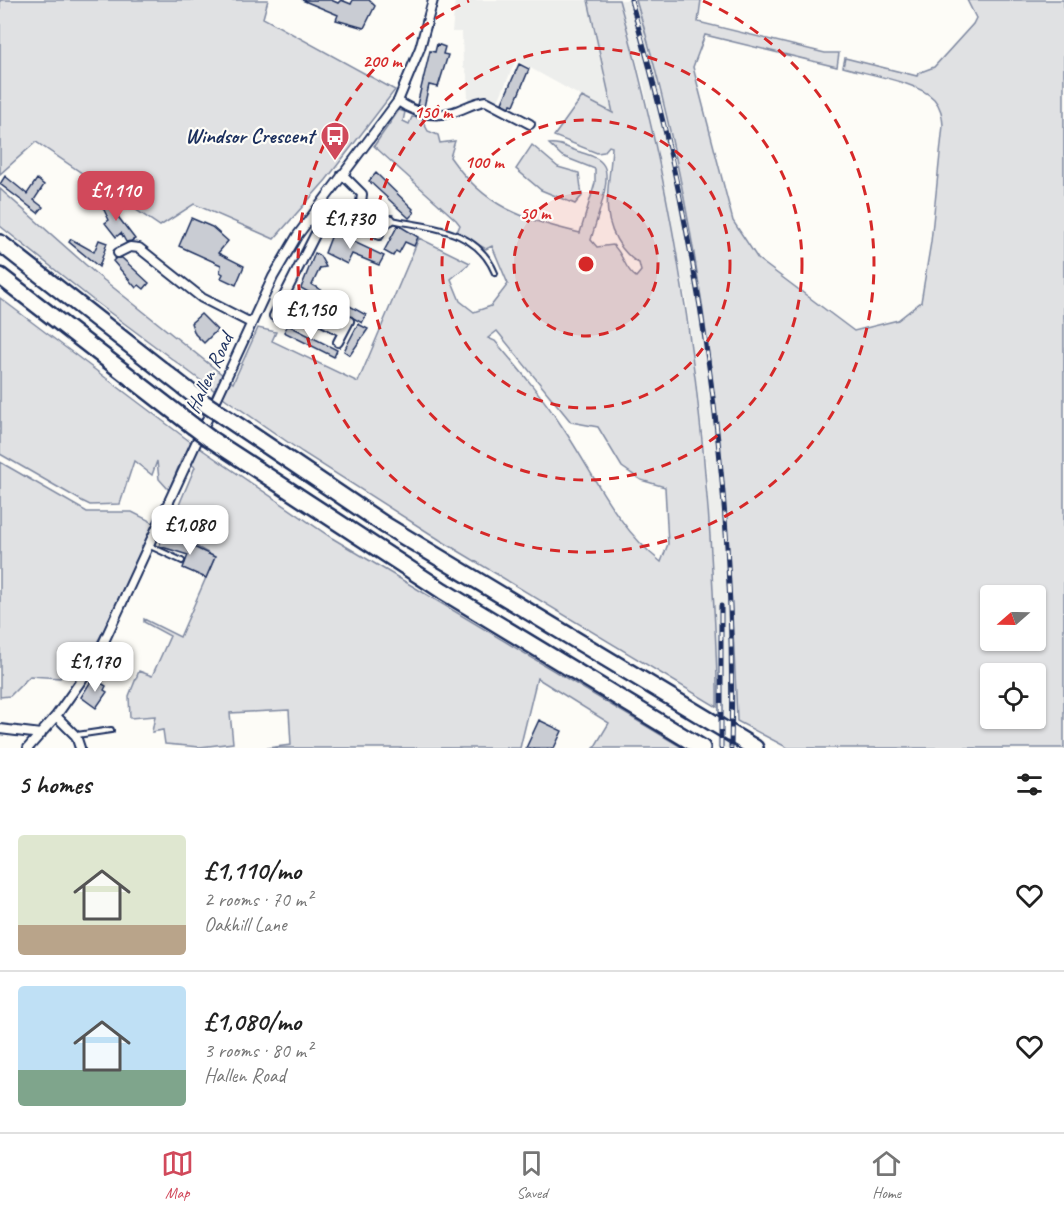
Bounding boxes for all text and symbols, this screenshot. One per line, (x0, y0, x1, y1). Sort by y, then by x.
text: 200 m (363, 50, 403, 72)
text: 150 m (414, 101, 454, 123)
bus stop icon: Windsor Crescent (319, 120, 351, 162)
place label: Windsor Crescent (185, 123, 317, 149)
text: 100 m (465, 151, 505, 173)
pin: £1,110 (67, 171, 165, 222)
text: £1,110 (92, 178, 140, 203)
pin: £1,730 (301, 199, 399, 250)
text: 50 m (520, 202, 552, 224)
text: £1,730 (326, 206, 374, 231)
centre of rings (576, 254, 596, 274)
pin: £1,150 (262, 290, 360, 341)
text: £1,150 (287, 297, 335, 322)
street label: Hallen Road (179, 325, 240, 417)
pin: £1,080 (141, 505, 239, 556)
text: £1,080 (166, 512, 214, 537)
north arrow (980, 585, 1046, 651)
map controls (980, 585, 1046, 729)
pin: £1,170 (46, 642, 144, 693)
text: £1,170 (71, 649, 119, 674)
button: locate (980, 663, 1046, 729)
text: 5 homes (18, 768, 91, 801)
icon: filters (1013, 768, 1046, 801)
text: £1,110/mo (204, 854, 301, 887)
icon: home (66, 859, 138, 931)
icon: heart (1013, 879, 1046, 912)
text: 2 rooms · 70 m² (204, 887, 312, 912)
text: Oakhill Lane (204, 912, 287, 937)
text: £1,080/mo (204, 1005, 301, 1038)
icon: home (66, 1010, 138, 1082)
icon: heart (1013, 1030, 1046, 1063)
text: 3 rooms · 80 m² (204, 1038, 312, 1063)
text: Hallen Road (204, 1063, 285, 1088)
tab: Map (161, 1147, 194, 1203)
tab: Saved (515, 1147, 548, 1203)
tab: Home (870, 1147, 903, 1203)

